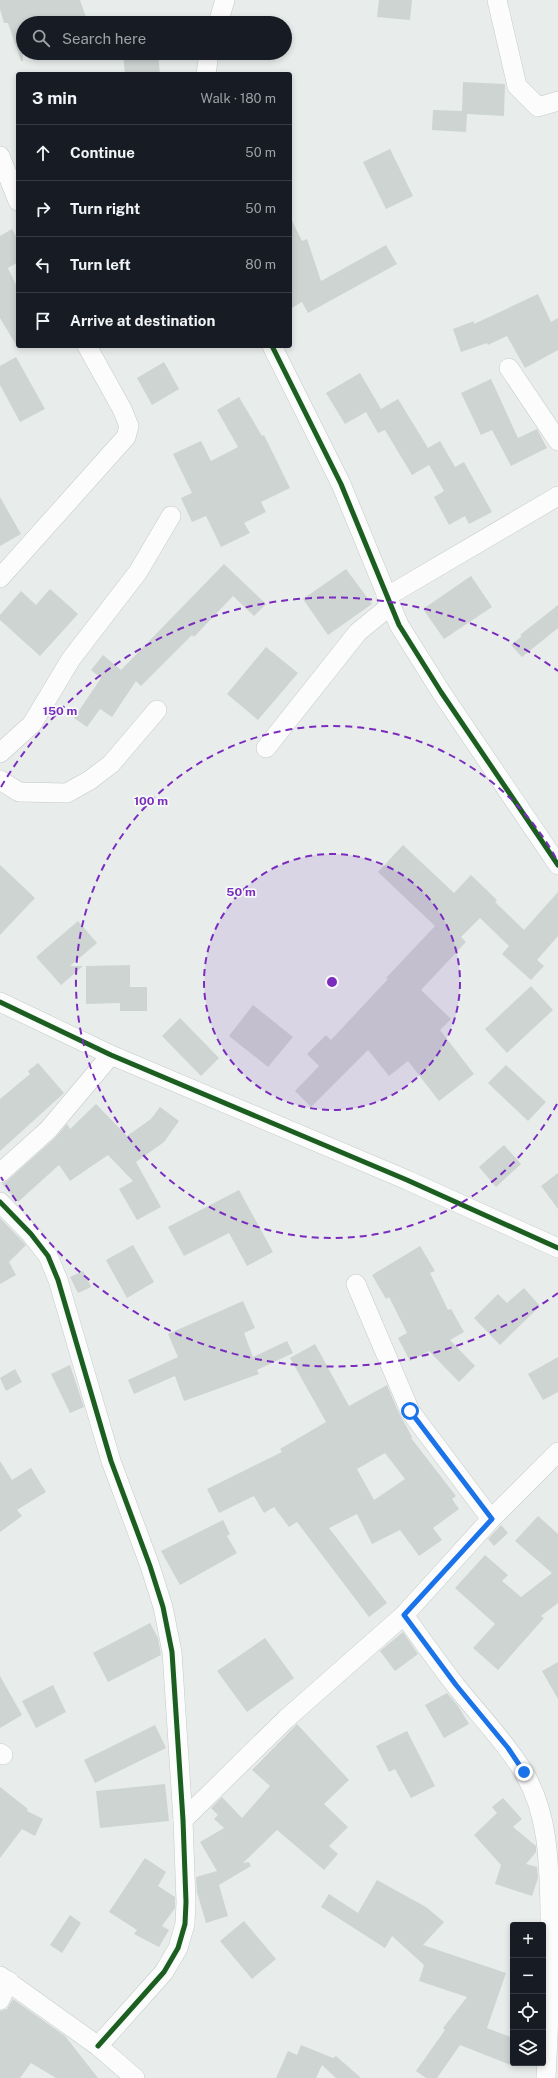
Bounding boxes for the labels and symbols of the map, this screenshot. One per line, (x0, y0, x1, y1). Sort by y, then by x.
text: 150 m (43, 704, 77, 718)
text: 100 m (134, 794, 168, 808)
text: 50 m (226, 885, 256, 899)
centre of rings (325, 975, 339, 989)
route start (401, 1402, 419, 1420)
route end (515, 1763, 533, 1781)

